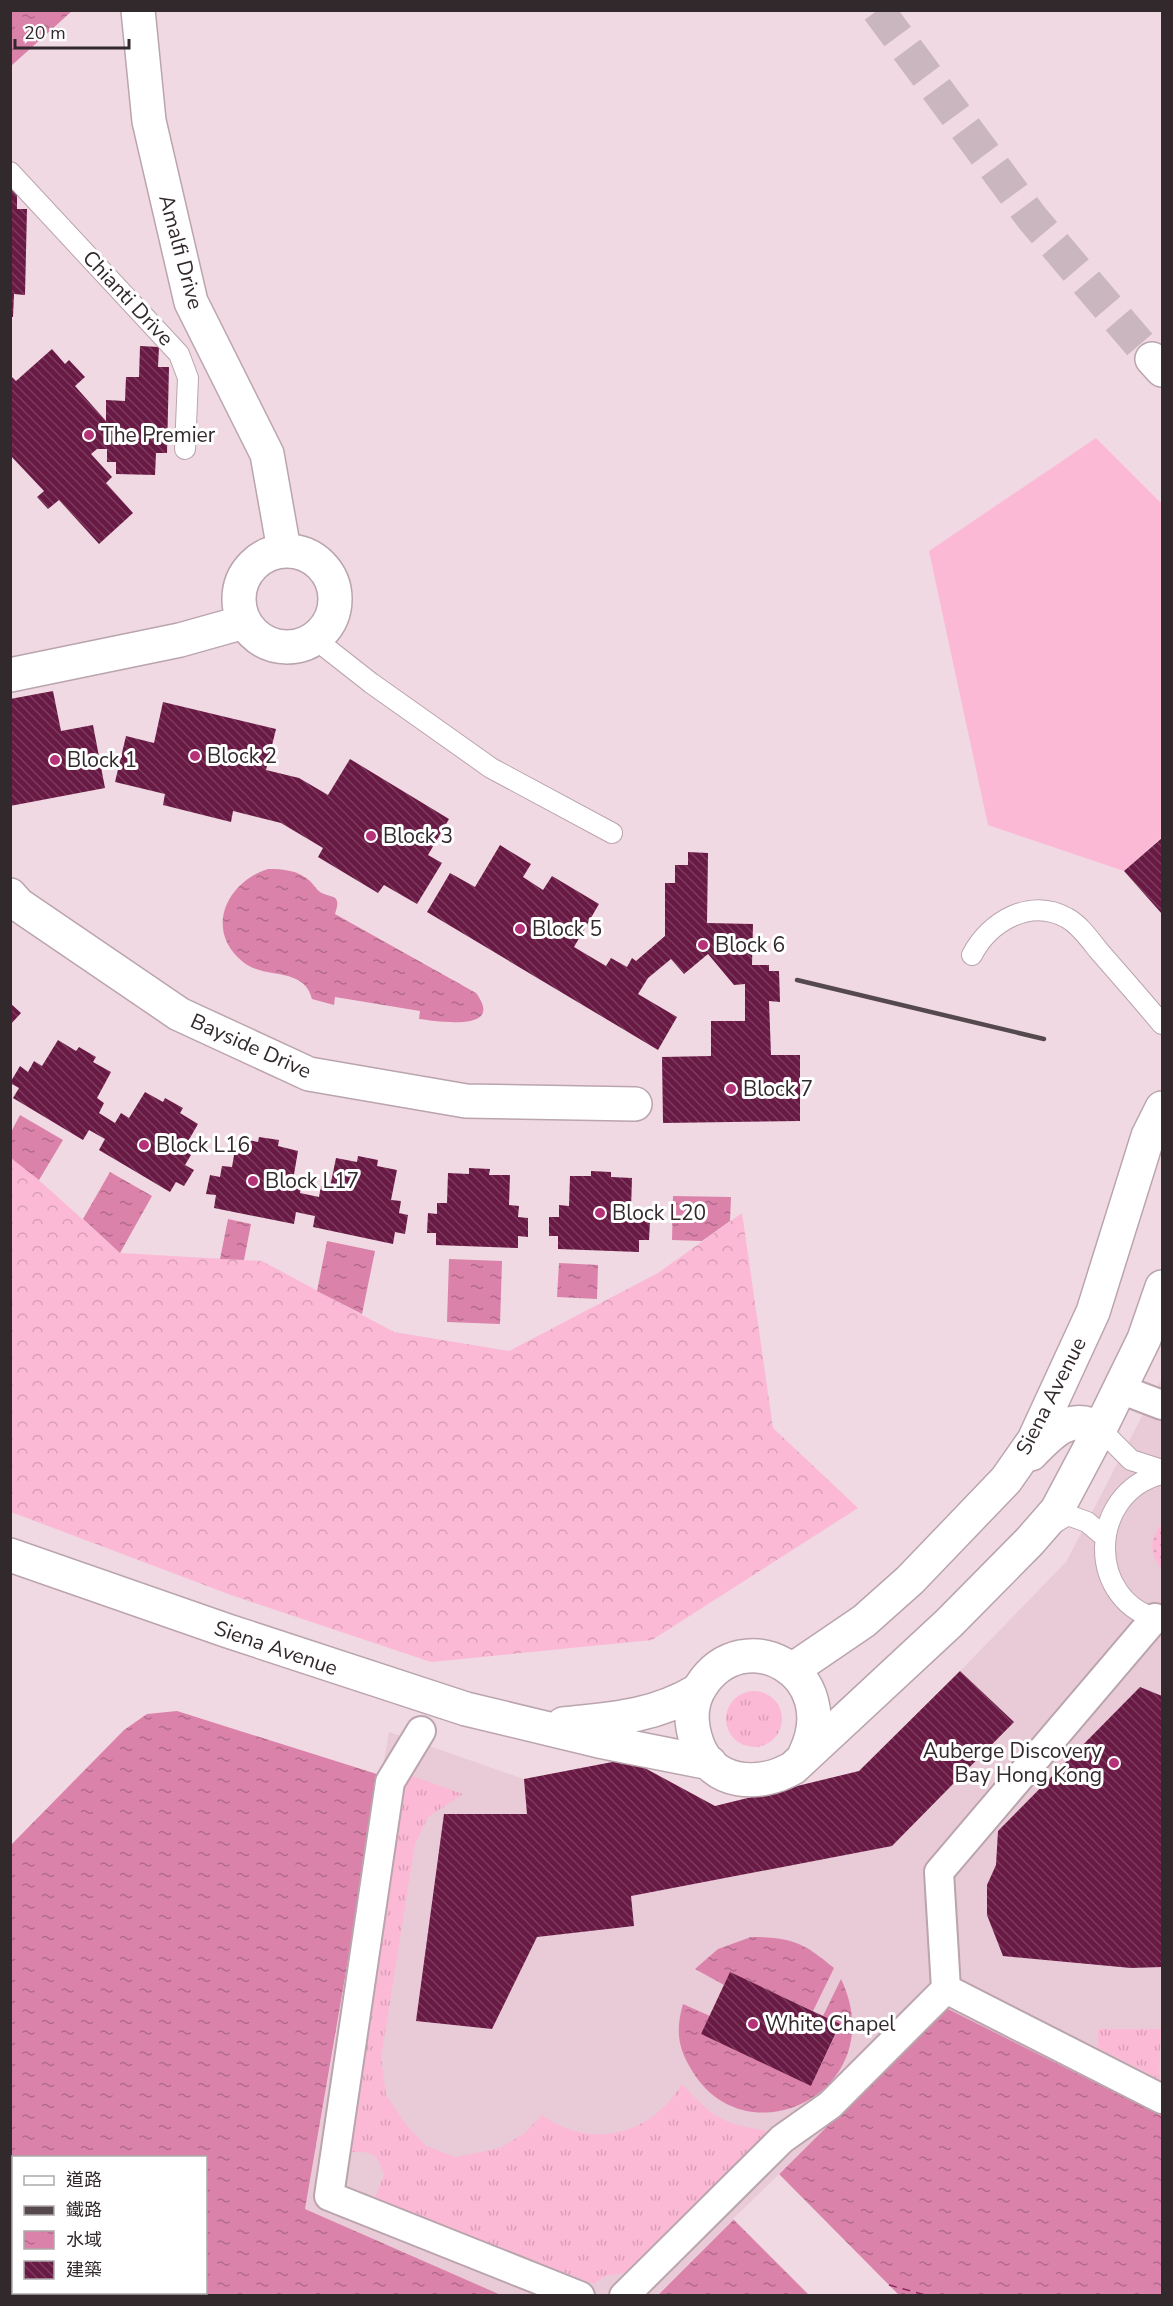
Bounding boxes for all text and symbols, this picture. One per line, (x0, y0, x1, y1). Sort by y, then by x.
scale bar (15, 12, 129, 50)
text: 20 m (24, 21, 66, 45)
street label: Amalfi Drive (152, 192, 210, 312)
street label: Chianti Drive (76, 244, 180, 352)
place label: The Premier (101, 421, 216, 449)
marker: The Premier (82, 428, 96, 442)
place label: Block 2 (207, 742, 277, 770)
place label: Block 1 (67, 746, 137, 774)
marker: Block 2 (188, 749, 202, 763)
marker: Block 1 (48, 753, 62, 767)
place label: Block 3 (383, 822, 453, 850)
marker: Block 3 (364, 829, 378, 843)
place label: Block 5 (532, 915, 602, 943)
marker: Block 5 (513, 922, 527, 936)
place label: Block 6 (715, 931, 785, 959)
marker: Block 6 (696, 938, 710, 952)
street label: Bayside Drive (186, 1007, 316, 1085)
place label: Block 7 (743, 1075, 813, 1103)
marker: Block 7 (724, 1082, 738, 1096)
place label: Block L16 (156, 1131, 250, 1159)
marker: Block L16 (137, 1138, 151, 1152)
place label: Block L17 (265, 1167, 359, 1195)
marker: Block L17 (246, 1174, 260, 1188)
place label: Block L20 (612, 1199, 706, 1227)
marker: Block L20 (593, 1206, 607, 1220)
street label: Siena Avenue (1009, 1332, 1093, 1460)
street label: Siena Avenue (211, 1614, 341, 1682)
place label: Auberge Discovery Bay Hong Kong (923, 1737, 1102, 1789)
marker: Auberge Discovery Bay Hong Kong (1107, 1756, 1121, 1770)
place label: White Chapel (765, 2010, 896, 2038)
marker: White Chapel (746, 2017, 760, 2031)
legend (12, 2156, 207, 2294)
text: 道路 (66, 2168, 102, 2192)
text: 鐵路 (66, 2198, 102, 2222)
text: 水域 (66, 2228, 102, 2252)
text: 建築 (66, 2258, 102, 2282)

